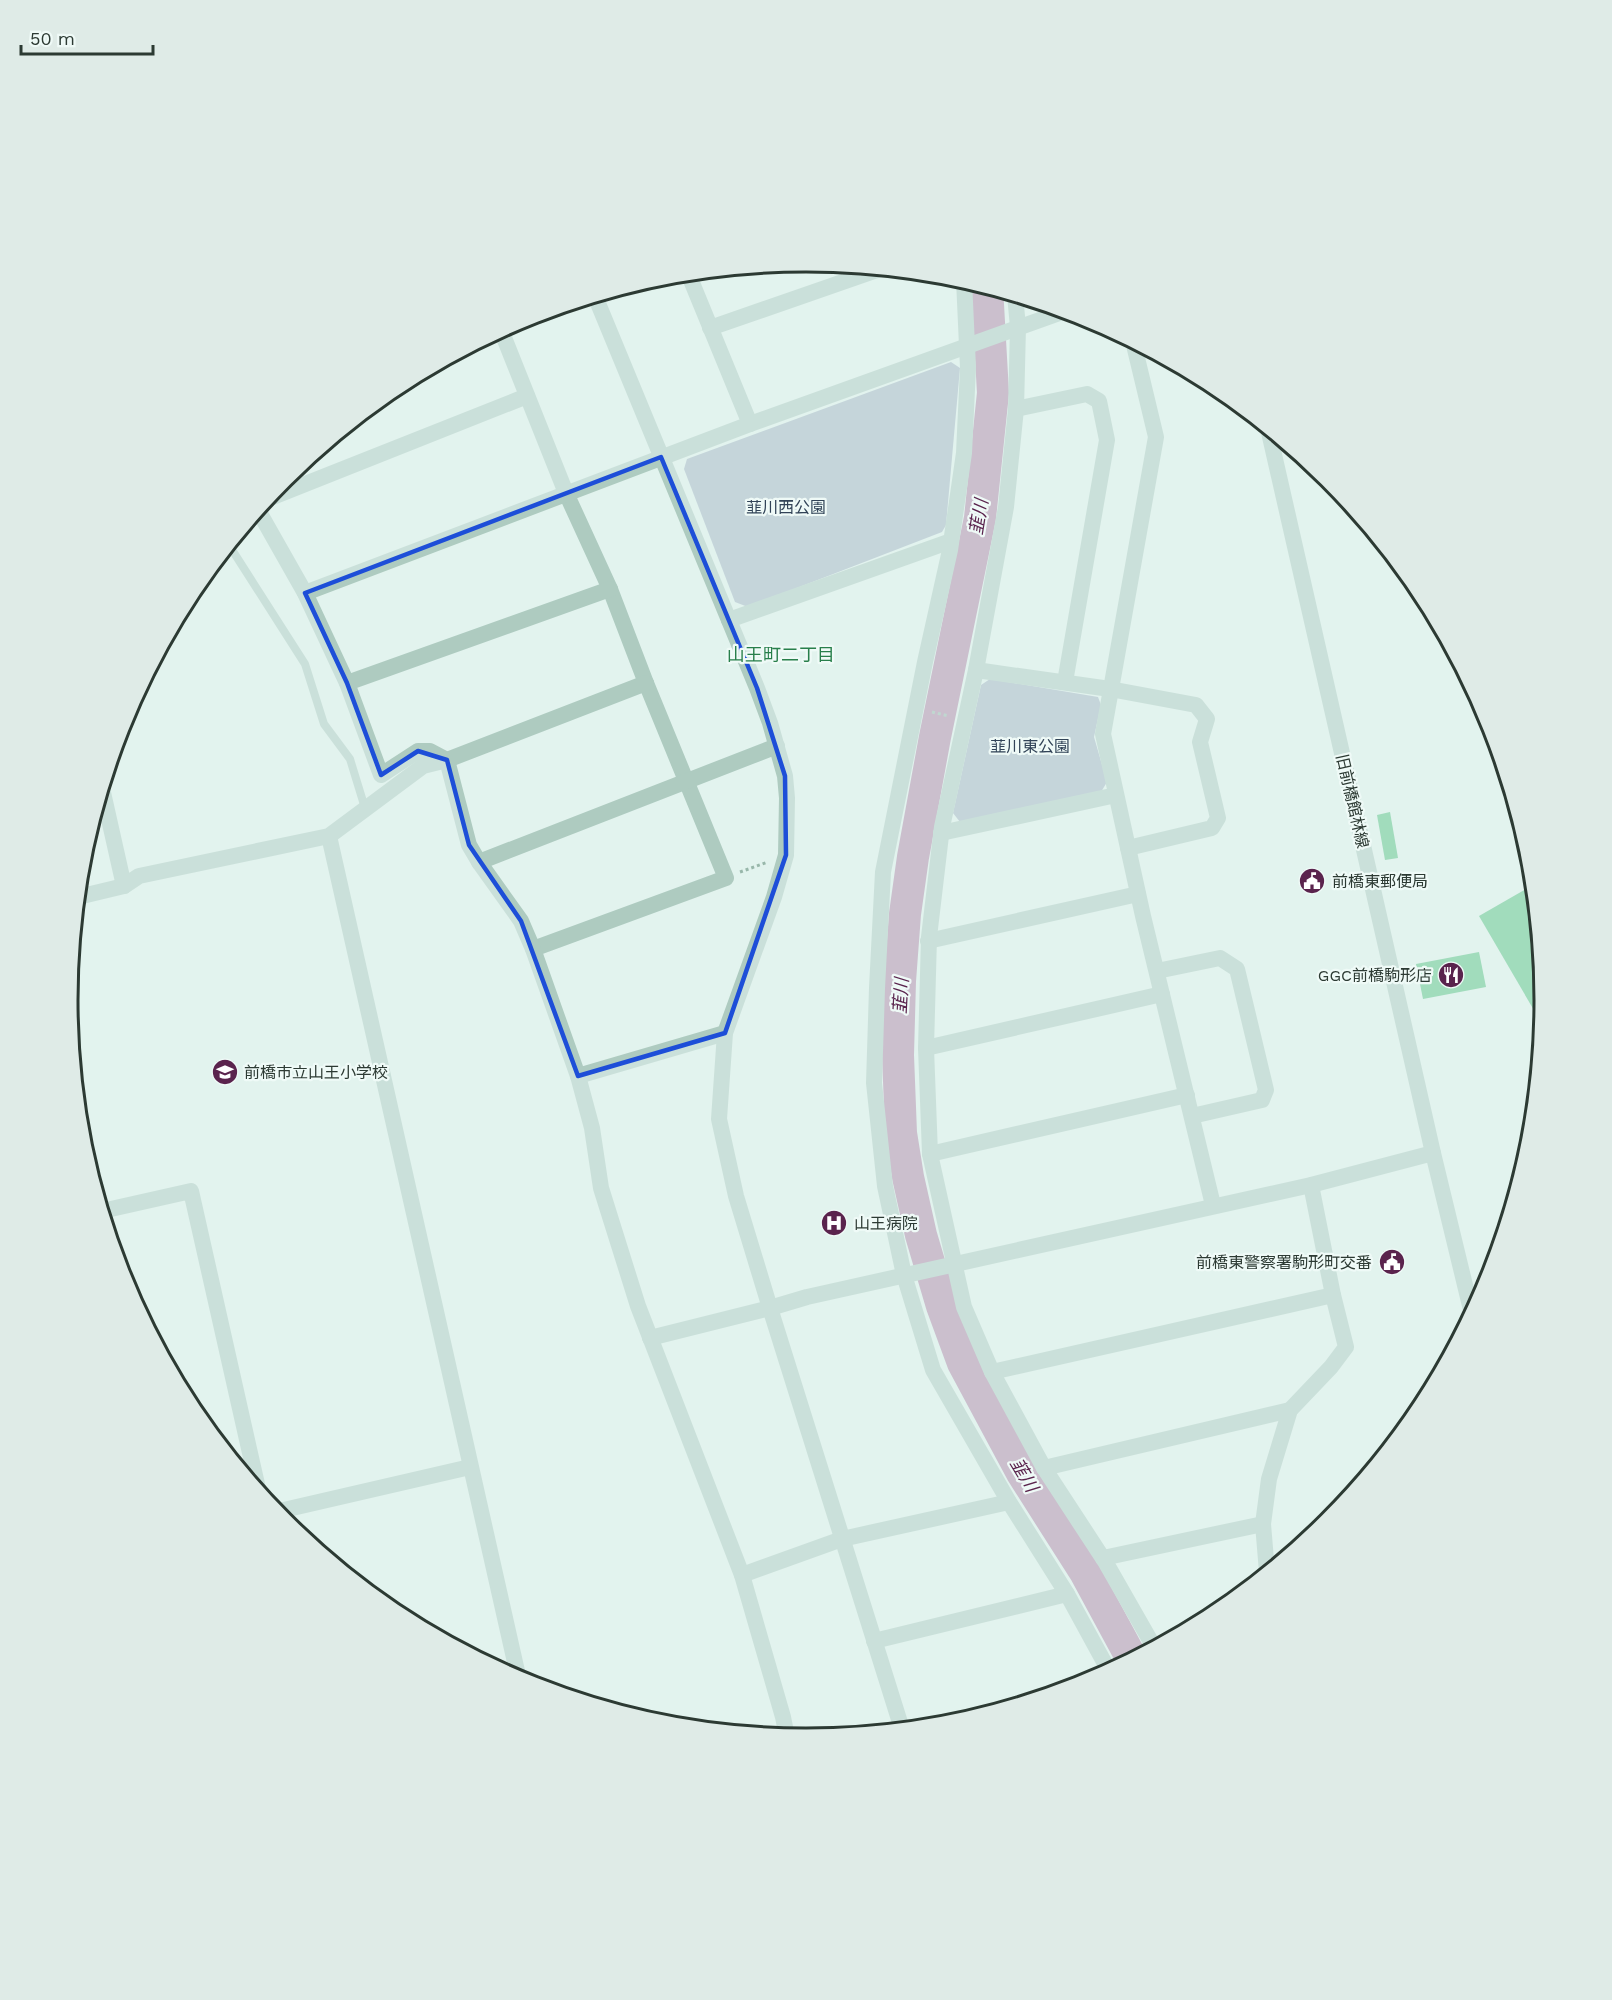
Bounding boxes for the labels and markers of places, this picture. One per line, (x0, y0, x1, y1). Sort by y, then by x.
public building icon: 前橋東郵便局 (1297, 866, 1327, 896)
place label: 前橋東郵便局 (1332, 872, 1428, 891)
restaurant icon: GGC前橋駒形店 (1436, 960, 1466, 990)
place label: GGC前橋駒形店 (1318, 966, 1432, 985)
school or university icon: 前橋市立山王小学校 (210, 1057, 240, 1087)
place label: 前橋市立山王小学校 (244, 1063, 388, 1082)
hospital icon: 山王病院 (819, 1208, 849, 1238)
place label: 山王病院 (854, 1214, 918, 1233)
public building icon: 前橋東警察署駒形町交番 (1377, 1247, 1407, 1277)
place label: 前橋東警察署駒形町交番 (1196, 1253, 1372, 1272)

